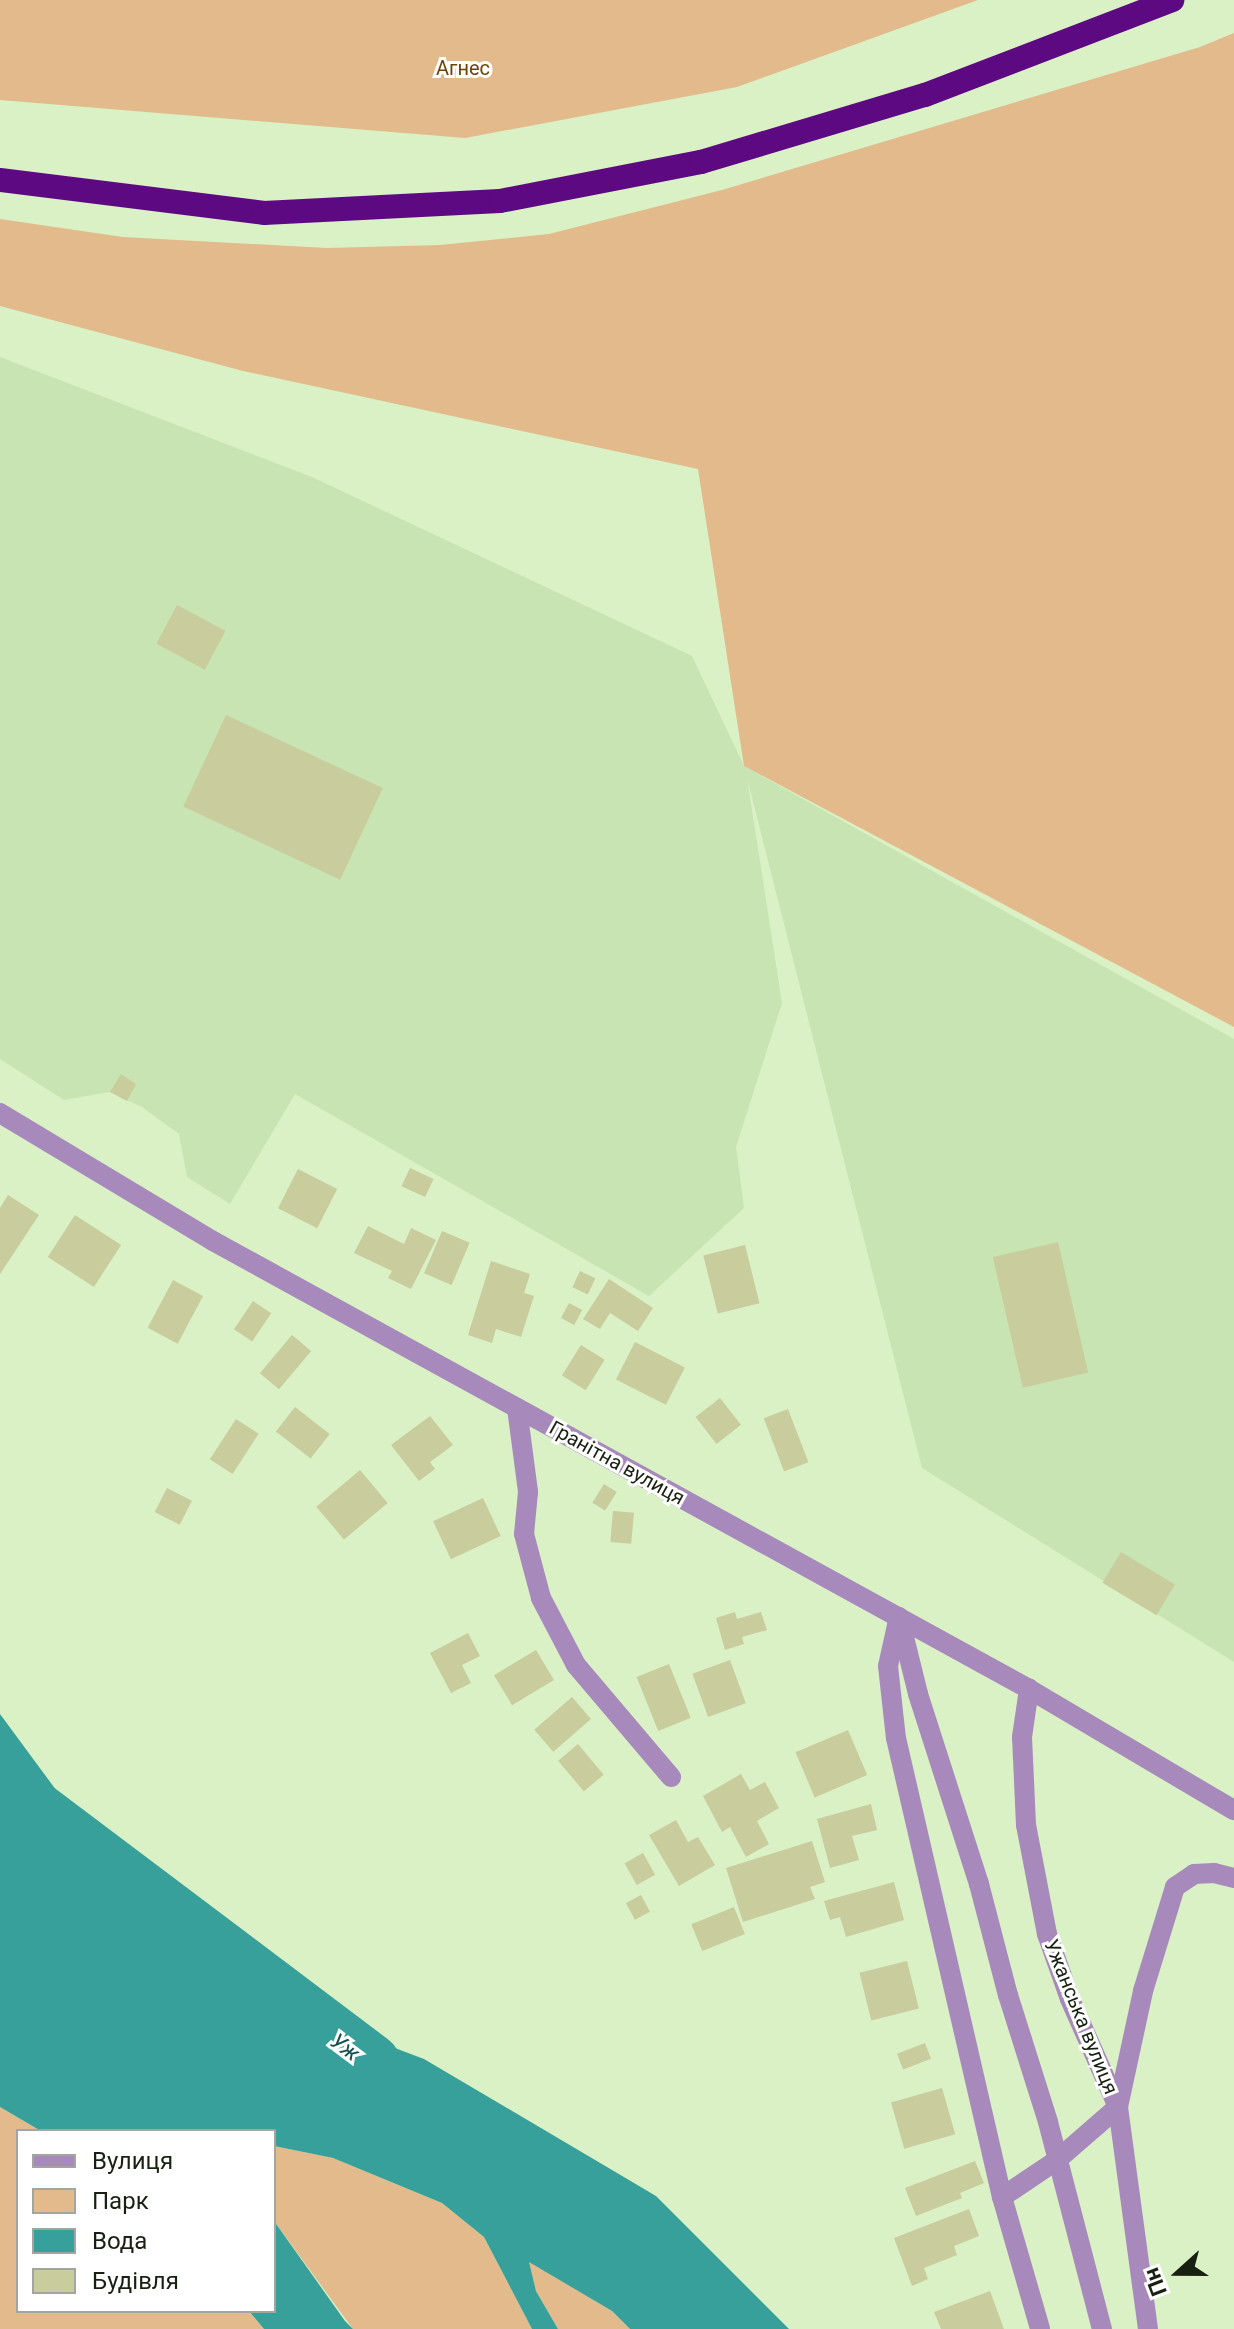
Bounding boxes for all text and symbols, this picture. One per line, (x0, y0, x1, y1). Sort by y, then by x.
park label: Агнес (436, 56, 490, 80)
street label: Гранітна вулиця (545, 1416, 689, 1510)
street label: Ужанська вулиця (1039, 1936, 1123, 2098)
water label: Уж (325, 2028, 365, 2066)
legend (16, 2129, 276, 2313)
text: Вулиця (92, 2147, 173, 2175)
text: Парк (92, 2187, 149, 2215)
text: Вода (92, 2227, 147, 2255)
north arrow (1138, 2233, 1218, 2313)
text: Пн (1138, 2264, 1172, 2299)
text: Будівля (92, 2267, 179, 2295)

